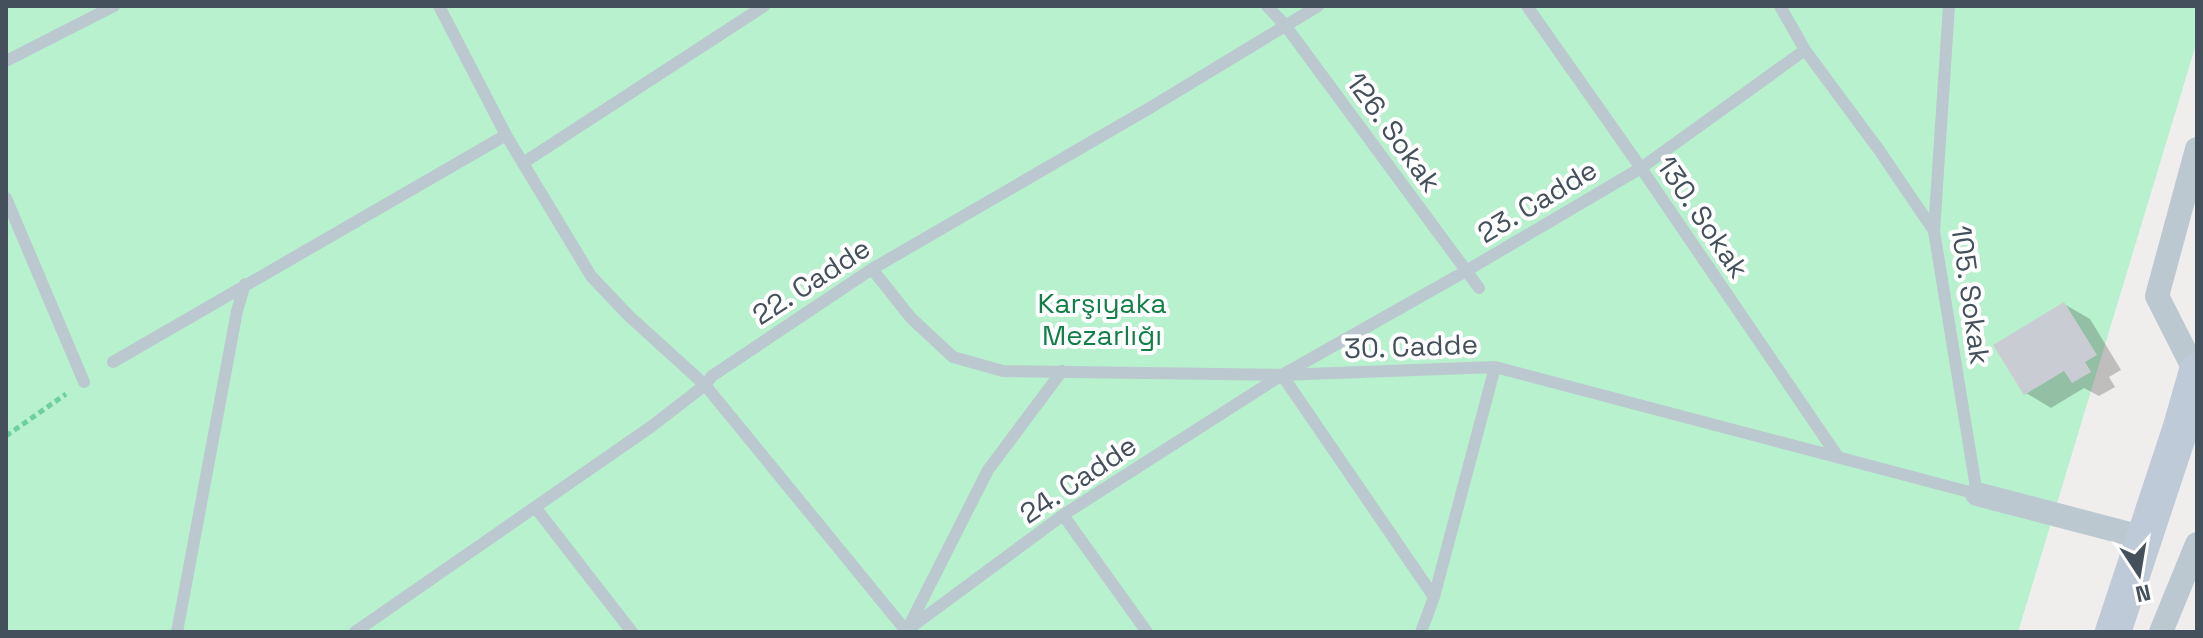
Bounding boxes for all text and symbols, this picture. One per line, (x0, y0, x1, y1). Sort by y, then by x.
street label: 126. Sokak (1338, 65, 1450, 199)
street label: 130. Sokak (1649, 149, 1757, 285)
street label: 23. Cadde (1471, 151, 1603, 251)
street label: 105. Sokak (1943, 223, 1999, 367)
street label: 22. Cadde (745, 230, 877, 332)
park label: Karşıyaka Mezarlığı (1037, 285, 1167, 353)
street label: 30. Cadde (1343, 326, 1479, 366)
street label: 24. Cadde (1013, 427, 1143, 531)
north arrow (2099, 534, 2179, 614)
text: N (2133, 578, 2153, 609)

